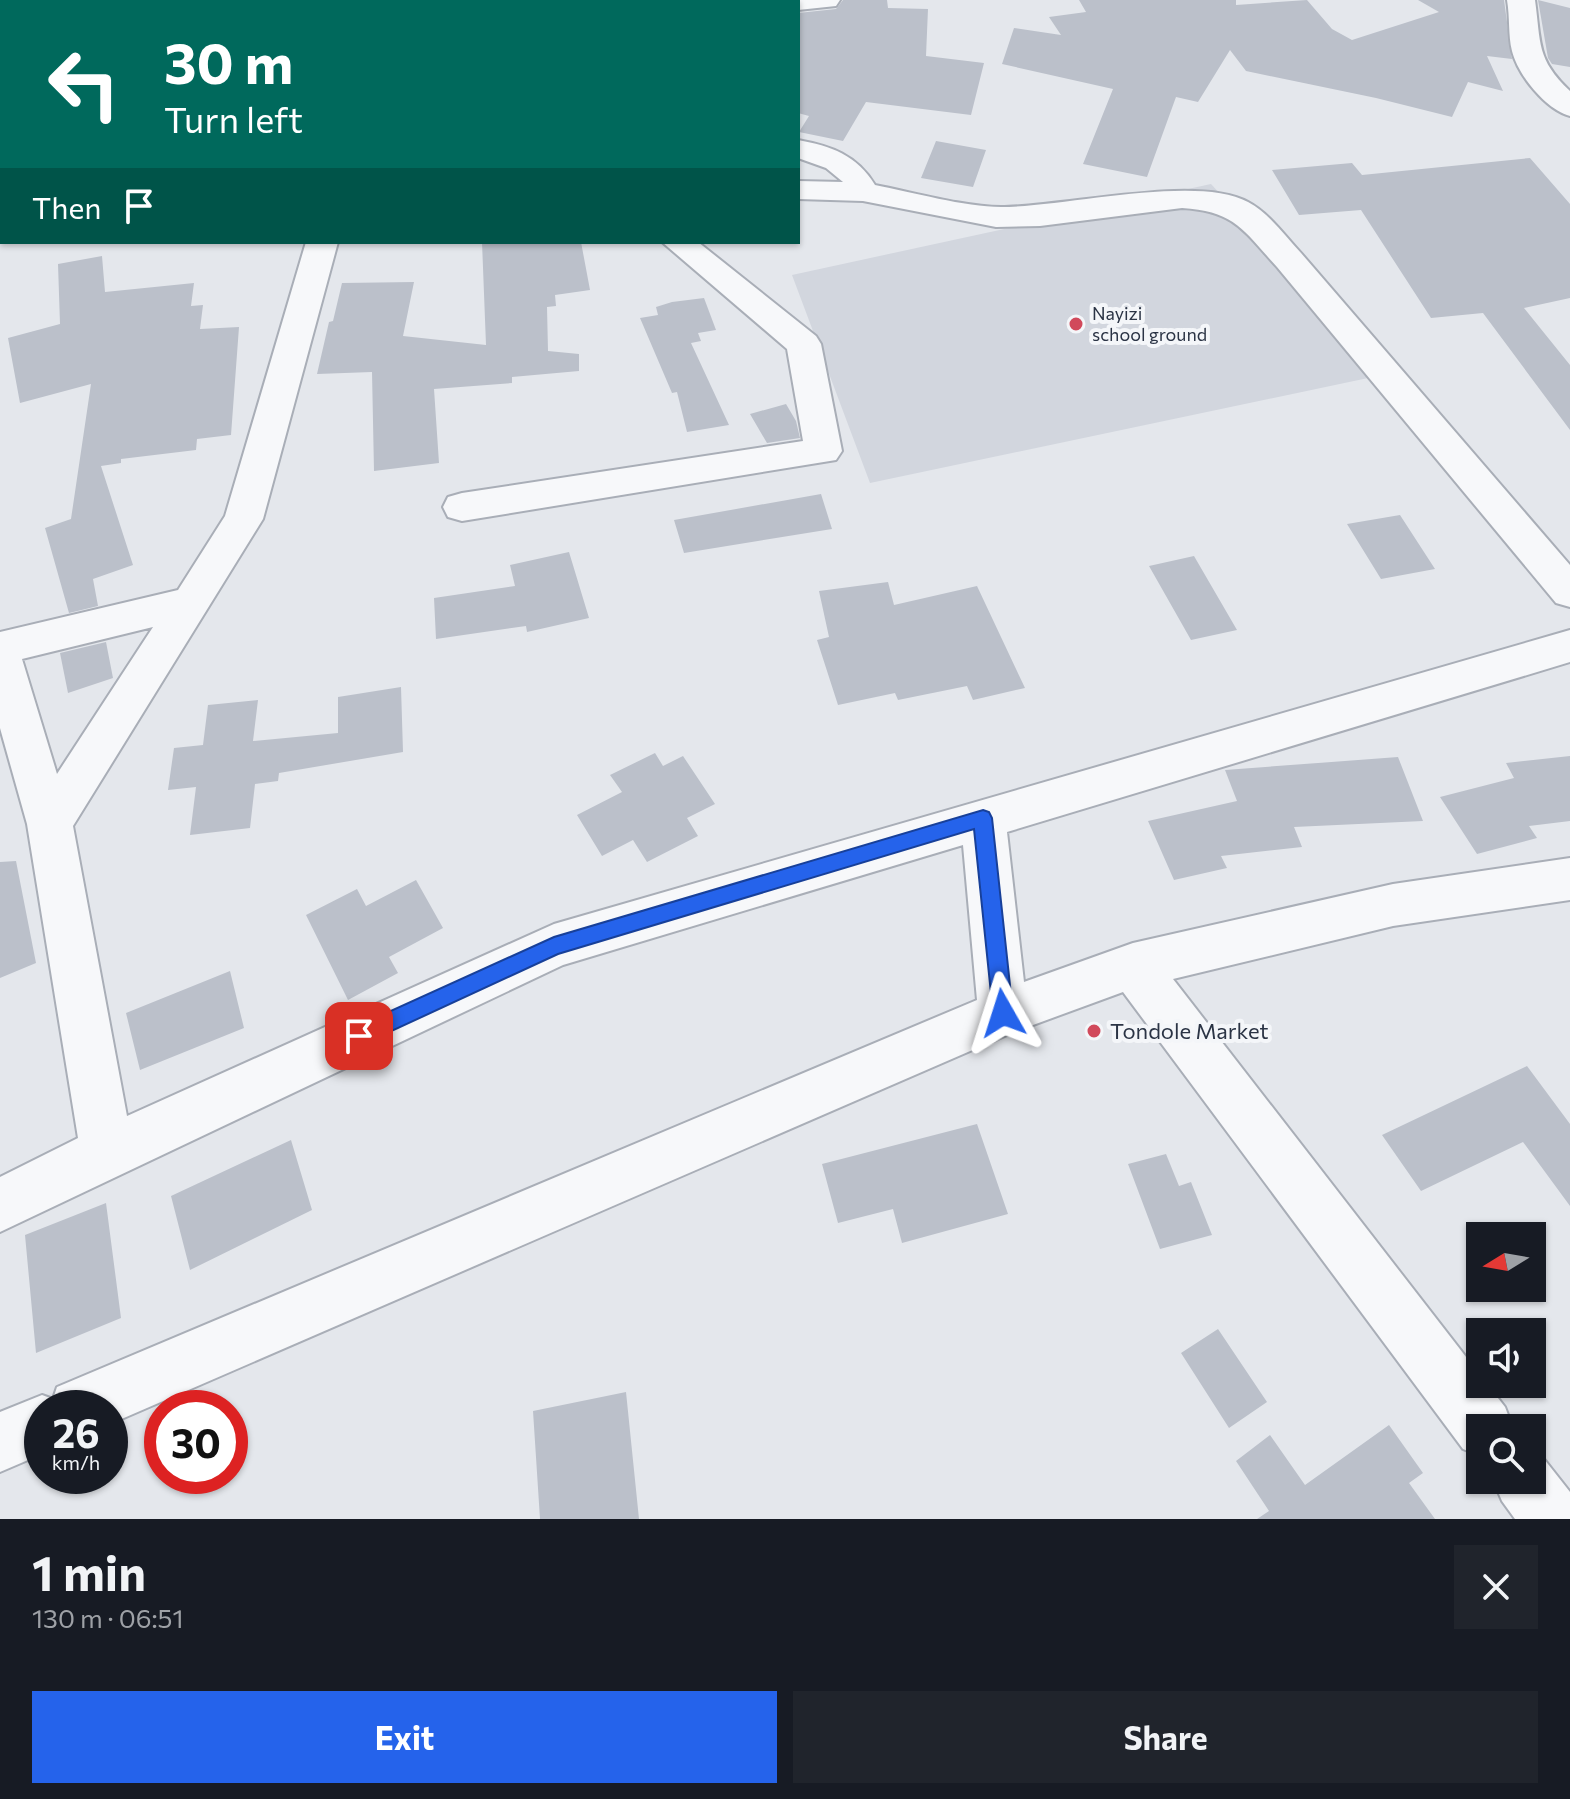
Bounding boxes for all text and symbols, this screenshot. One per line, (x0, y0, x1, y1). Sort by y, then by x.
text: 30 m (164, 27, 293, 96)
icon: left (32, 32, 136, 136)
text: Turn left (164, 96, 303, 140)
icon: arrive (117, 184, 161, 228)
text: Then (32, 188, 101, 225)
place label: Nayizi school ground (1092, 302, 1207, 345)
marker: Nayizi school ground (1067, 315, 1085, 333)
position arrow (961, 971, 1045, 1055)
pin (325, 1002, 393, 1070)
icon: arrive (337, 1014, 381, 1058)
place label: Tondole Market (1110, 1017, 1268, 1044)
marker: Tondole Market (1085, 1022, 1103, 1040)
north arrow (1466, 1222, 1546, 1302)
map controls (1466, 1222, 1546, 1494)
button: sound (1466, 1318, 1546, 1398)
speed limit sign: 30 (144, 1390, 248, 1494)
text: 26 (52, 1407, 100, 1456)
button: search (1466, 1414, 1546, 1494)
text: km/h (52, 1450, 100, 1474)
text: 1 min (32, 1542, 146, 1601)
button: close (1454, 1545, 1538, 1629)
text: 130 m · 06:51 (32, 1602, 184, 1633)
button: Exit (32, 1691, 777, 1783)
button: Share (793, 1691, 1538, 1783)

